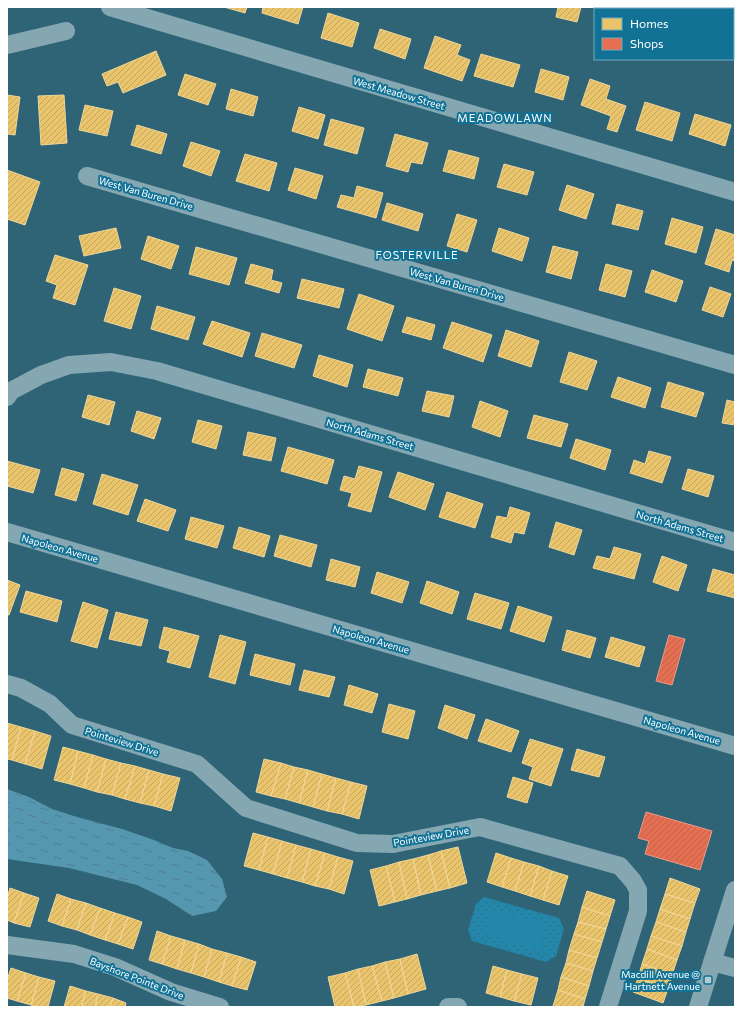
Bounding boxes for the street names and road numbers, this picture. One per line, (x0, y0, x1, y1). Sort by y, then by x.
street label: West Meadow Street (352, 74, 446, 112)
street label: West Van Buren Drive (97, 174, 195, 212)
street label: West Van Buren Drive (408, 265, 506, 303)
street label: North Adams Street (325, 416, 415, 452)
street label: North Adams Street (635, 508, 725, 544)
street label: Napoleon Avenue (20, 531, 100, 565)
street label: Napoleon Avenue (331, 622, 411, 656)
street label: Napoleon Avenue (642, 713, 722, 747)
street label: Pointeview Drive (84, 724, 160, 758)
street label: Pointeview Drive (392, 823, 470, 849)
street label: Bayshore Pointe Drive (88, 955, 186, 1001)

